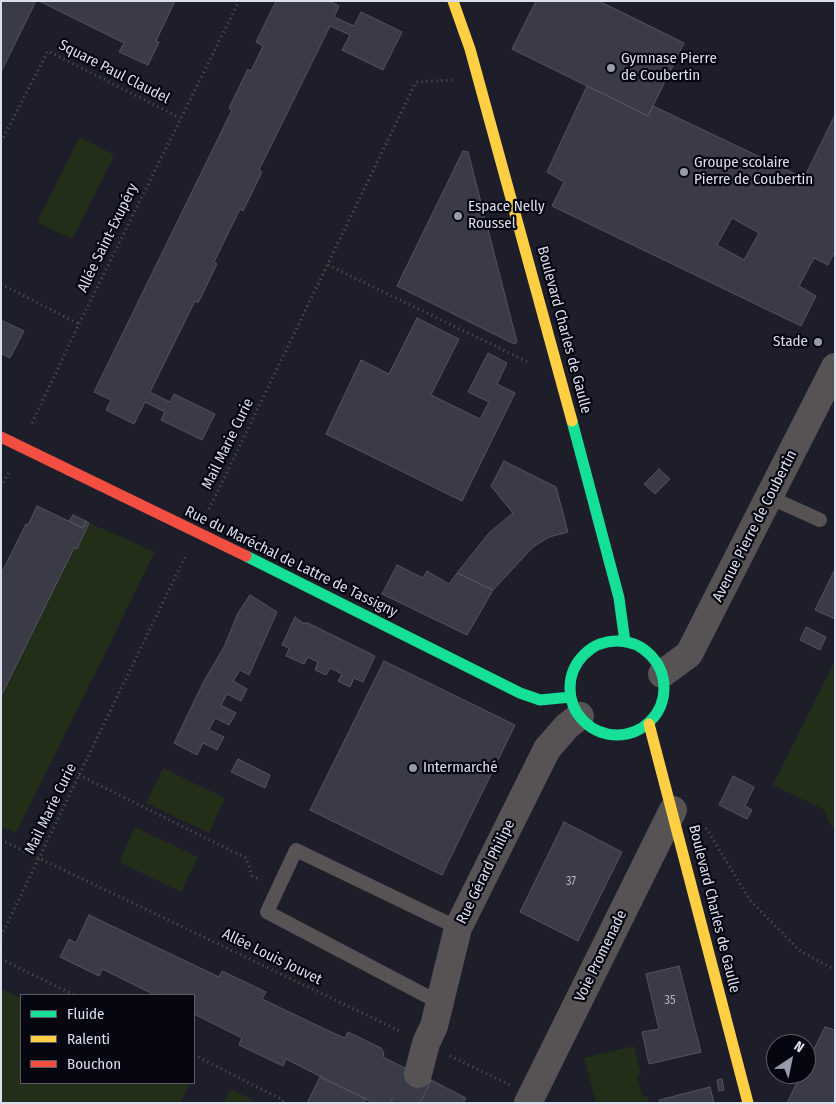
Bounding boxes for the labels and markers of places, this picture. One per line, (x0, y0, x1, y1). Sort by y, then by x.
place label: Gymnase Pierre de Coubertin (621, 50, 717, 85)
marker: Gymnase Pierre de Coubertin (605, 62, 617, 74)
place label: Groupe scolaire Pierre de Coubertin (694, 154, 813, 189)
marker: Groupe scolaire Pierre de Coubertin (678, 166, 690, 178)
place label: Espace Nelly Roussel (468, 198, 545, 233)
marker: Espace Nelly Roussel (452, 210, 464, 222)
place label: Stade (773, 333, 808, 351)
marker: Stade (812, 336, 824, 348)
place label: Intermarché (423, 759, 498, 777)
marker: Intermarché (407, 762, 419, 774)

